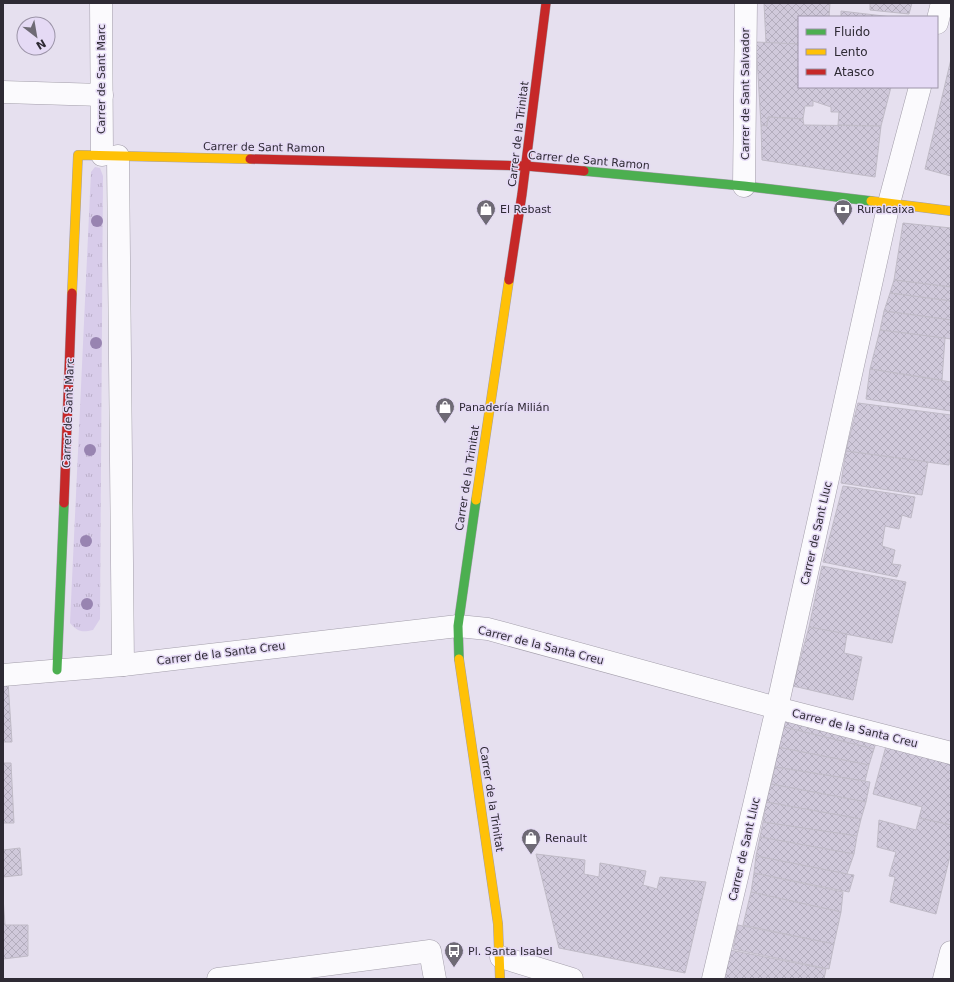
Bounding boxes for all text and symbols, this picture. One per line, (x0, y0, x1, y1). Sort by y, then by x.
north arrow (16, 16, 56, 56)
legend (798, 16, 938, 88)
street label: Carrer de Sant Marc (95, 24, 108, 134)
text: Fluido (834, 25, 870, 39)
street label: Carrer de Sant Salvador (739, 28, 752, 160)
text: N (34, 36, 48, 52)
text: Lento (834, 45, 868, 59)
text: Atasco (834, 65, 874, 79)
street label: Carrer de la Trinitat (506, 80, 532, 188)
street label: Carrer de Sant Ramon (203, 140, 325, 155)
street label: Carrer de Sant Ramon (528, 149, 650, 172)
shop icon: El Rebast (475, 198, 497, 226)
bank icon: Ruralcaixa (832, 198, 854, 226)
place label: El Rebast (500, 203, 552, 216)
place label: Ruralcaixa (857, 203, 915, 216)
street label: Carrer de Sant Marc (60, 358, 77, 468)
shop icon: Panadería Milián (434, 396, 456, 424)
place label: Panadería Milián (459, 401, 550, 414)
street label: Carrer de la Trinitat (453, 424, 482, 532)
street label: Carrer de Sant Lluc (798, 480, 835, 586)
street label: Carrer de la Santa Creu (477, 624, 605, 667)
street label: Carrer de la Santa Creu (156, 639, 286, 668)
street label: Carrer de la Santa Creu (791, 707, 919, 750)
street label: Carrer de la Trinitat (477, 745, 506, 853)
street label: Carrer de Sant Lluc (726, 796, 763, 902)
shop icon: Renault (520, 827, 542, 855)
place label: Renault (545, 832, 588, 845)
bus stop icon: Pl. Santa Isabel (443, 940, 465, 968)
place label: Pl. Santa Isabel (468, 945, 552, 958)

